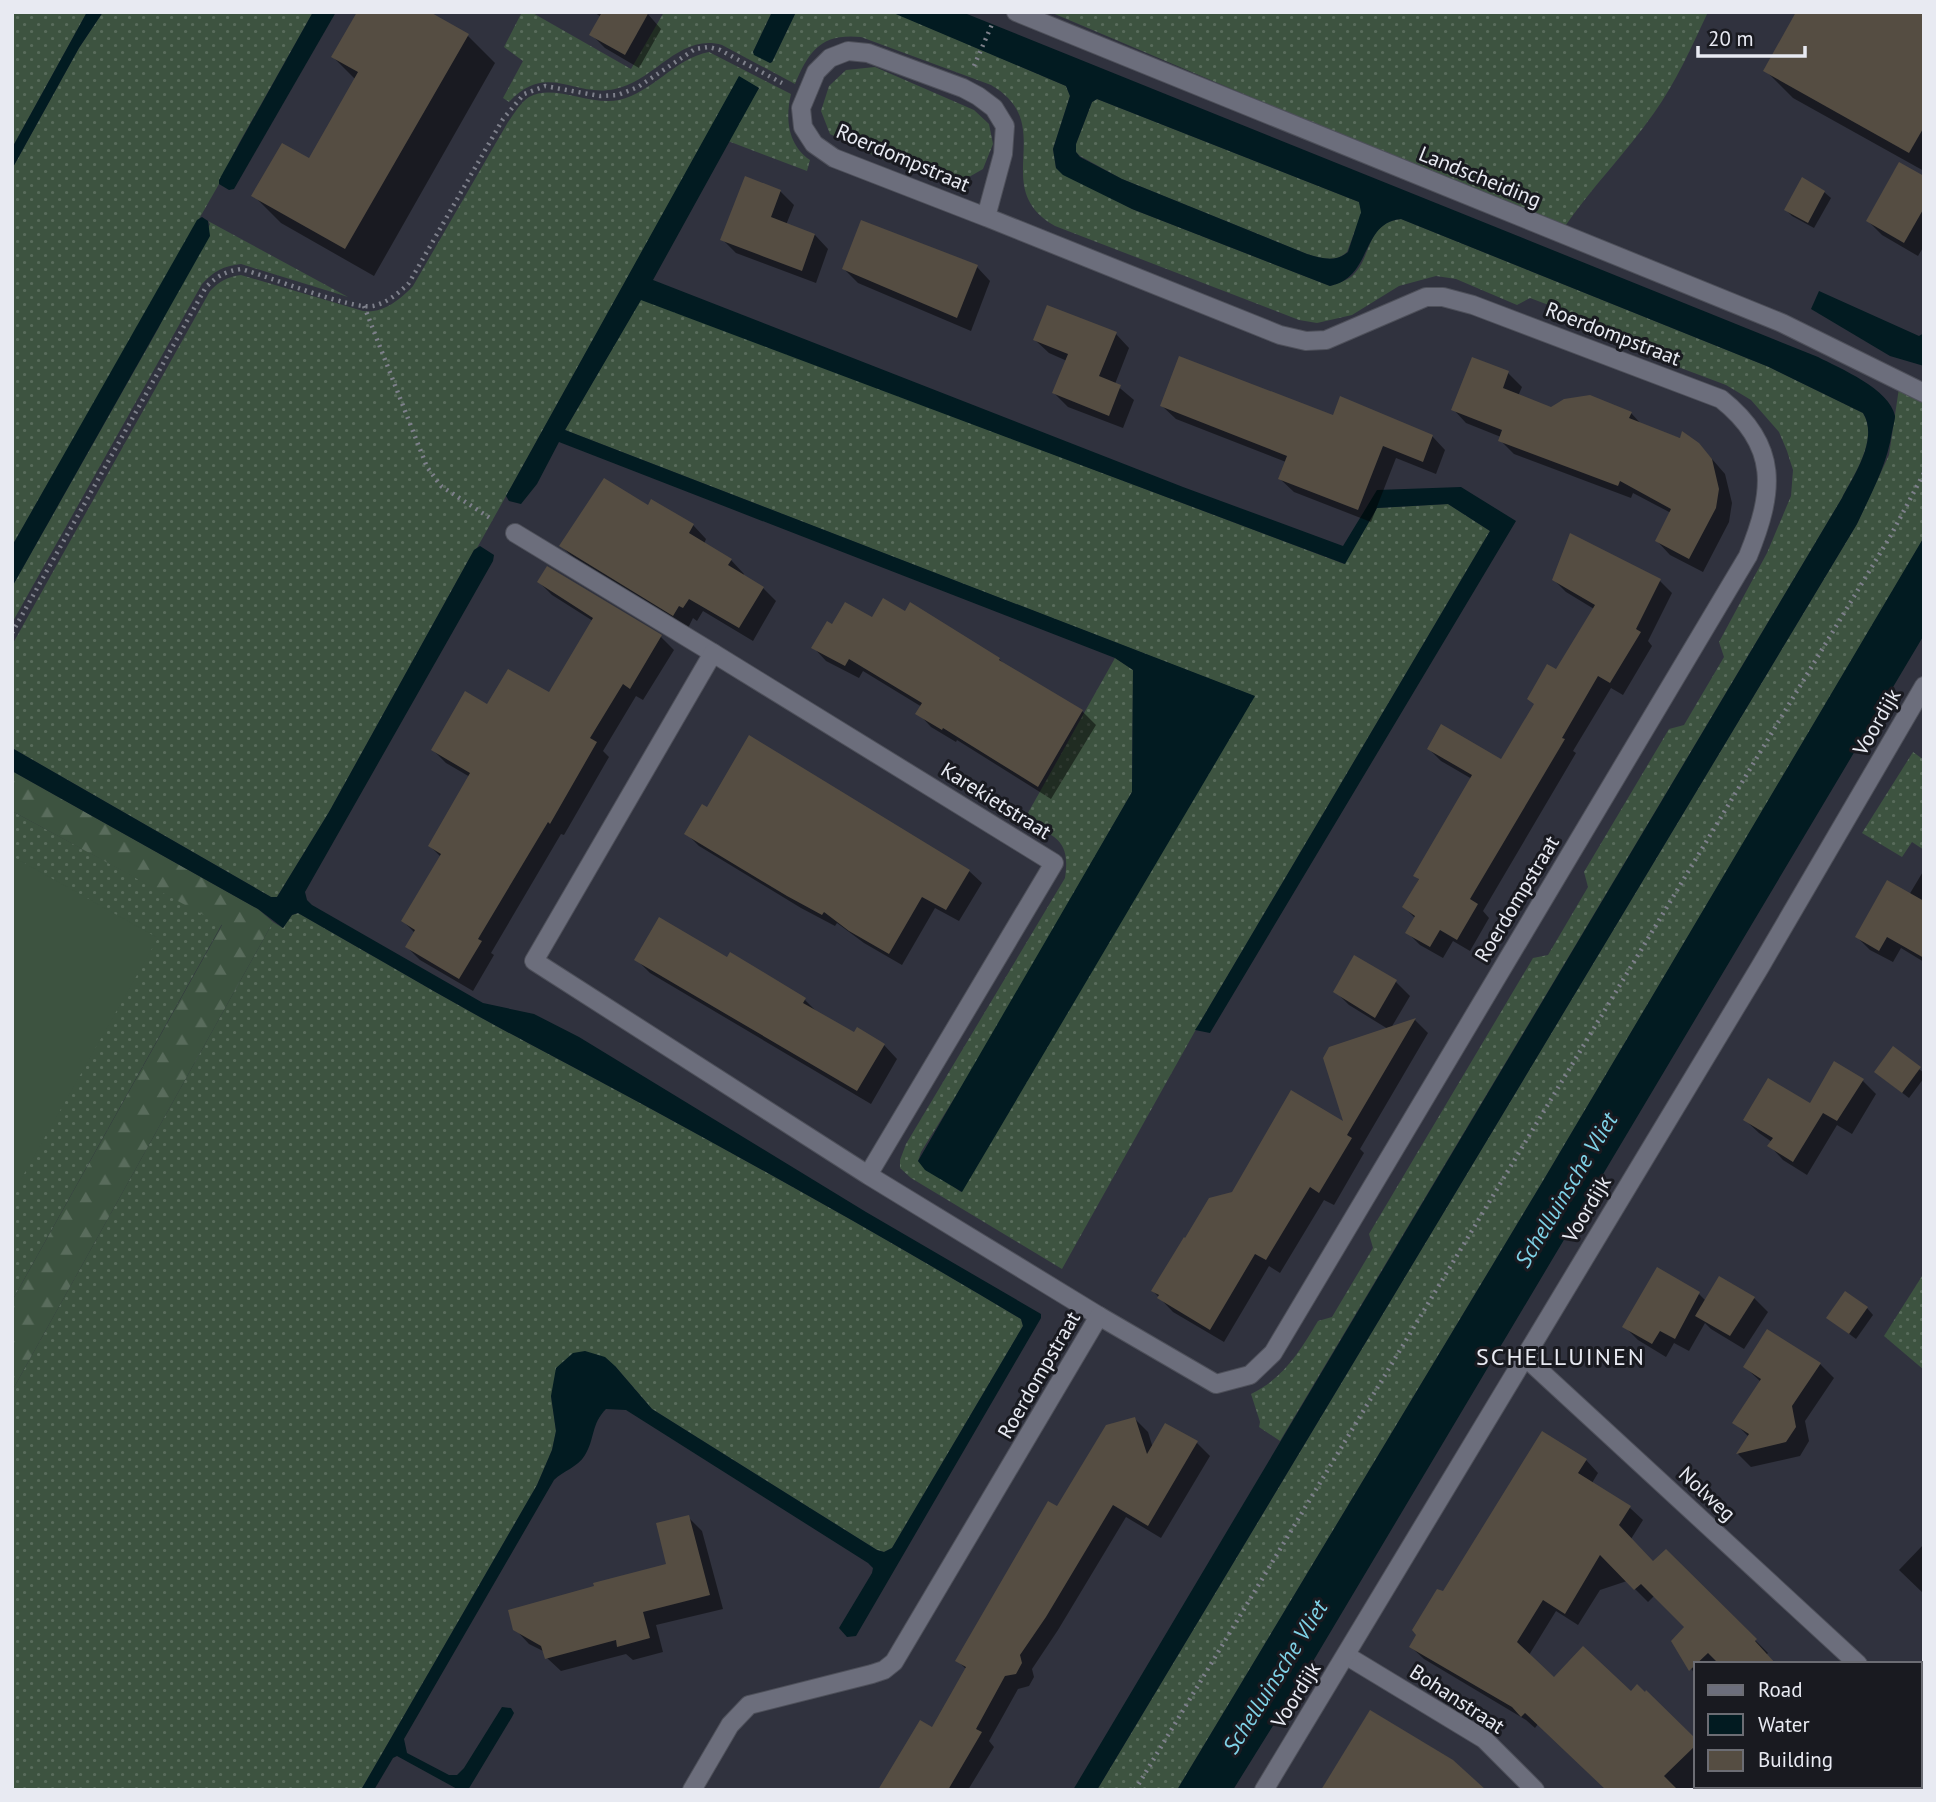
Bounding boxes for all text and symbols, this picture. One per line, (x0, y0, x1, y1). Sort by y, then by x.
scale bar (1698, 14, 1805, 58)
text: 20 m (1708, 25, 1754, 52)
street label: Roerdompstraat (832, 117, 974, 198)
street label: Landscheiding (1415, 140, 1545, 213)
street label: Roerdompstraat (1542, 295, 1685, 372)
street label: Voordijk (1846, 683, 1907, 761)
street label: Karekietstraat (936, 756, 1056, 845)
street label: Roerdompstraat (1468, 831, 1565, 967)
water label: Schelluinsche Vliet (1508, 1105, 1624, 1273)
street label: Voordijk (1556, 1171, 1617, 1248)
street label: Roerdompstraat (991, 1306, 1086, 1443)
district label: SCHELLUINEN (1476, 1341, 1646, 1372)
street label: Nolweg (1673, 1460, 1742, 1527)
water label: Schelluinsche Vliet (1216, 1593, 1334, 1759)
street label: Voordijk (1264, 1657, 1326, 1734)
street label: Bohanstraat (1405, 1658, 1510, 1739)
legend (1694, 1662, 1922, 1788)
text: Road (1758, 1676, 1802, 1703)
text: Water (1758, 1711, 1810, 1738)
text: Building (1758, 1746, 1833, 1773)

